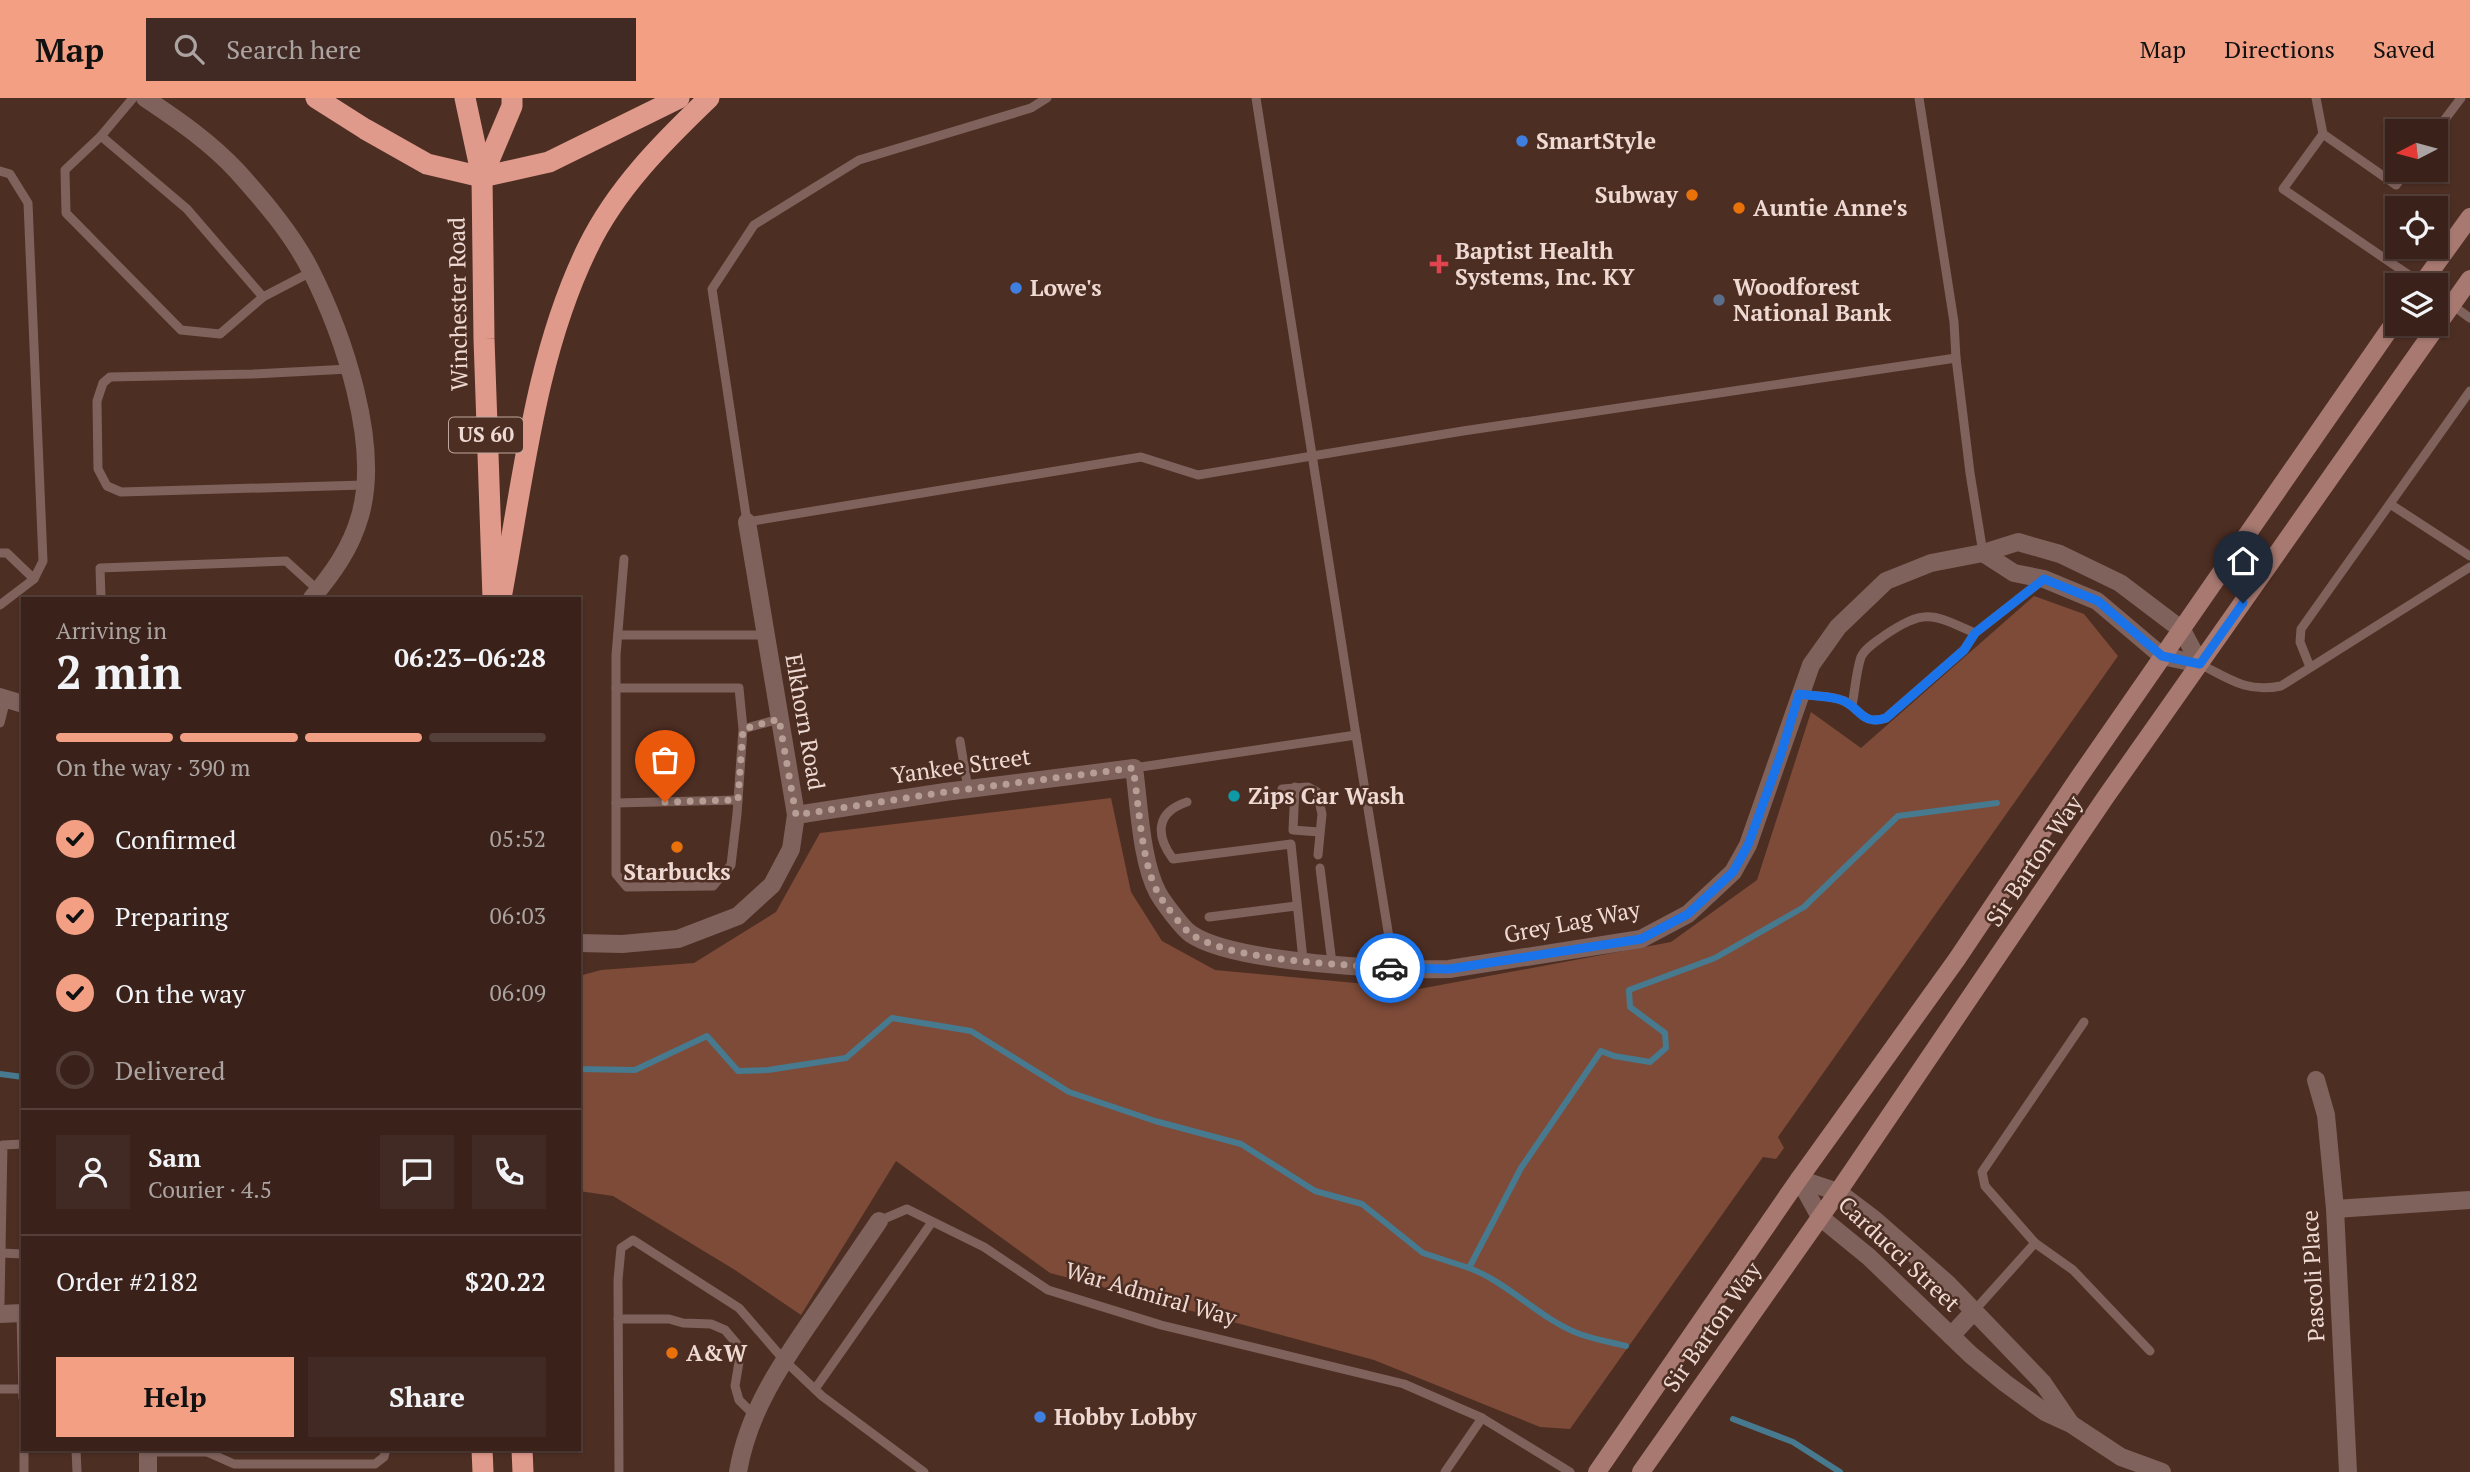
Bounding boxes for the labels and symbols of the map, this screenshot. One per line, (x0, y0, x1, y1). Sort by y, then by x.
north arrow (2385, 119, 2448, 182)
place label: SmartStyle (1536, 125, 1656, 156)
marker: SmartStyle (1514, 133, 1530, 149)
place label: Subway (1595, 179, 1679, 210)
marker: Subway (1684, 187, 1700, 203)
place label: Auntie Anne's (1753, 192, 1907, 223)
marker: Auntie Anne's (1731, 200, 1747, 216)
street label: Winchester Road (440, 217, 475, 391)
place label: Baptist Health Systems, Inc. KY (1455, 235, 1635, 292)
marker: Baptist Health Systems, Inc. KY (1429, 254, 1449, 274)
place label: Woodforest National Bank (1733, 271, 1892, 328)
place label: Lowe's (1030, 272, 1102, 303)
marker: Lowe's (1008, 280, 1024, 296)
marker: Woodforest National Bank (1711, 292, 1727, 308)
road number: US 60 (449, 418, 523, 452)
pin (2213, 531, 2273, 603)
street label: Elkhorn Road (778, 651, 833, 793)
pin (635, 730, 695, 802)
street label: Yankee Street (889, 740, 1033, 791)
place label: Zips Car Wash (1248, 780, 1405, 811)
marker: Zips Car Wash (1226, 788, 1242, 804)
street label: Sir Barton Way (1978, 789, 2089, 932)
marker: Starbucks (669, 839, 685, 855)
place label: Starbucks (623, 856, 731, 887)
street label: Grey Lag Way (1501, 893, 1643, 950)
courier (1355, 933, 1425, 1003)
street label: Carducci Street (1832, 1189, 1967, 1319)
street label: Pascoli Place (2294, 1209, 2331, 1343)
street label: War Admiral Way (1062, 1254, 1241, 1333)
street label: Sir Barton Way (1655, 1255, 1768, 1398)
place label: A&W (686, 1337, 747, 1368)
marker: A&W (664, 1345, 680, 1361)
place label: Hobby Lobby (1054, 1401, 1197, 1432)
marker: Hobby Lobby (1032, 1409, 1048, 1425)

